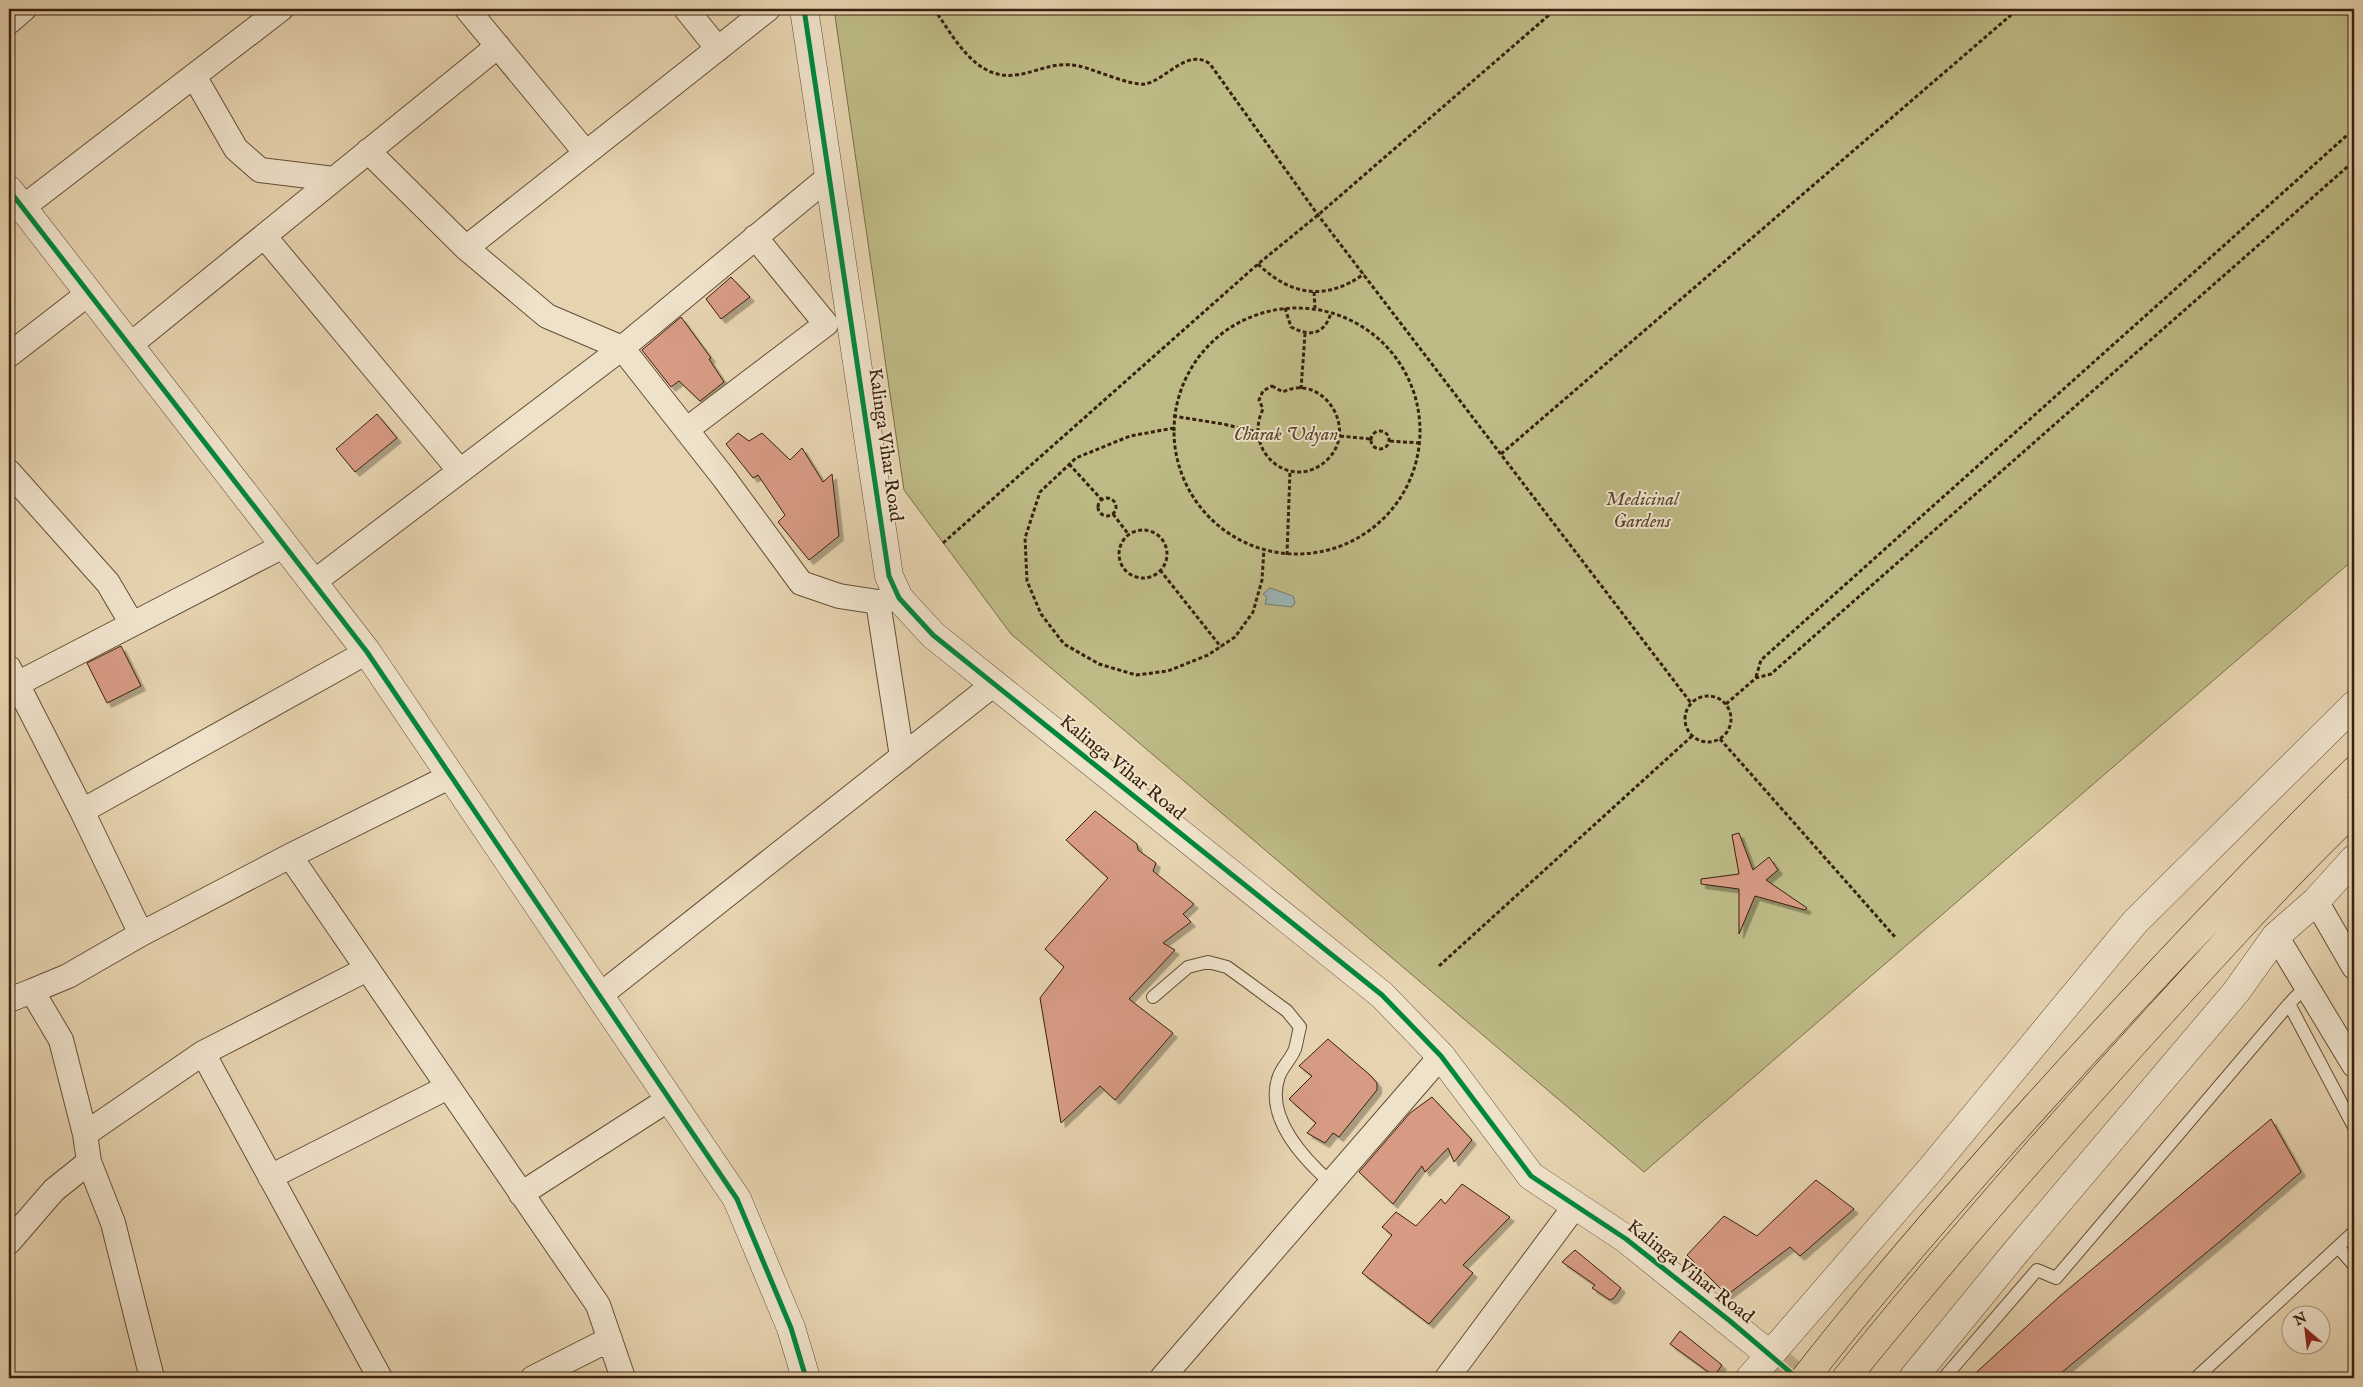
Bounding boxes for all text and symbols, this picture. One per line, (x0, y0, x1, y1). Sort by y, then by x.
street label: Kalinga Vihar Road (862, 367, 908, 524)
park label: Charak Udyan (1234, 423, 1338, 447)
park label: Medicinal Gardens (1606, 488, 1680, 534)
street label: Kalinga Vihar Road (1054, 710, 1190, 827)
street label: Kalinga Vihar Road (1622, 1215, 1759, 1330)
north arrow (2280, 1304, 2330, 1354)
text: N (2290, 1309, 2310, 1331)

